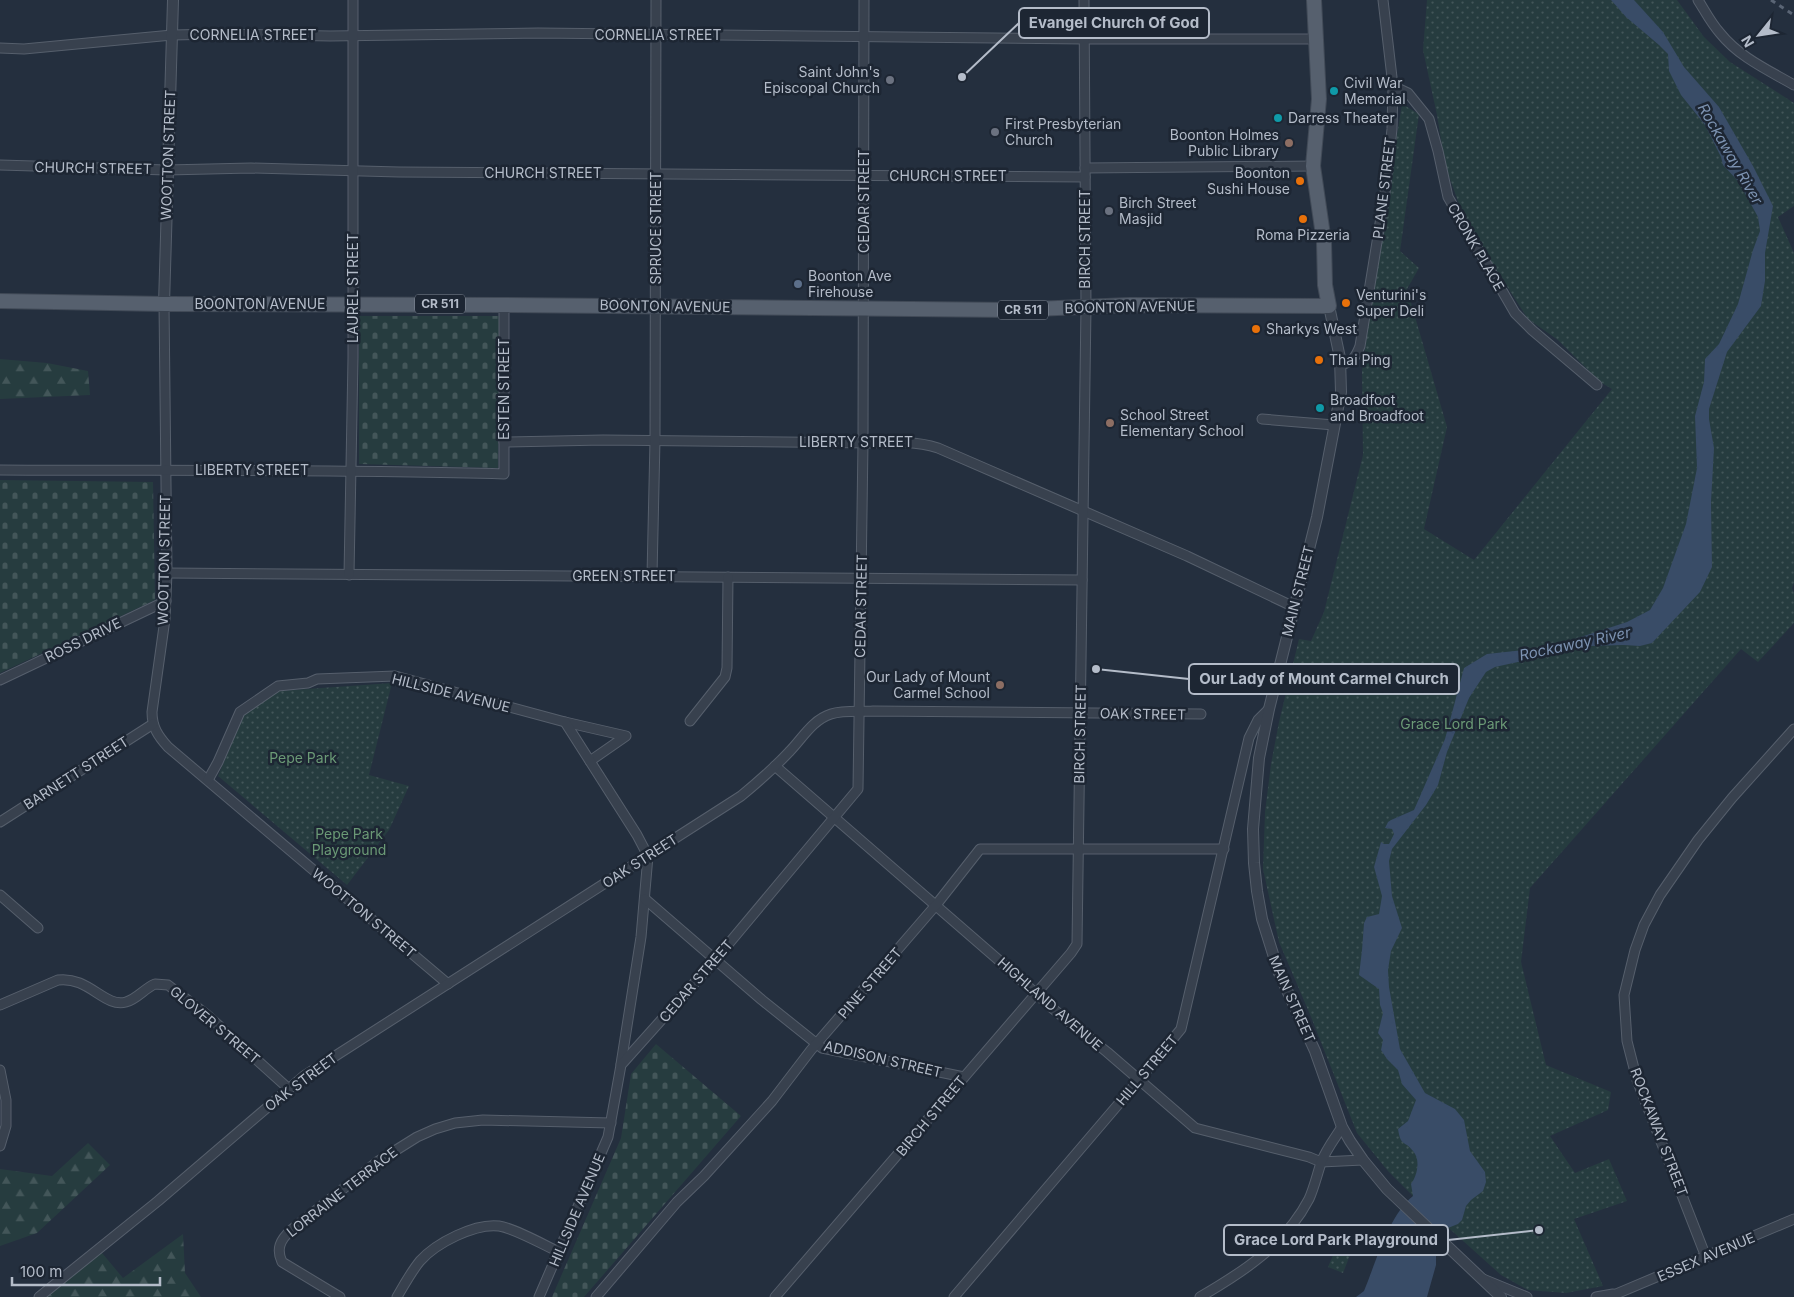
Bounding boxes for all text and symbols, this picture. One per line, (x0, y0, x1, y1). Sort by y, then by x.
callout: Evangel Church Of God (1019, 8, 1209, 38)
north arrow (1734, 10, 1784, 60)
text: Evangel Church Of God (1029, 13, 1199, 32)
street label: CORNELIA STREET (189, 26, 317, 43)
street label: CORNELIA STREET (594, 26, 722, 43)
text: N (1737, 33, 1757, 51)
place label: Saint John's Episcopal Church (764, 63, 880, 96)
marker: Saint John's Episcopal Church (884, 74, 896, 86)
place label: Civil War Memorial (1344, 74, 1406, 107)
marker: Civil War Memorial (1328, 85, 1340, 97)
street label: WOOTTON STREET (157, 89, 178, 221)
water label: Rockaway River (1694, 100, 1767, 208)
place label: Darress Theater (1288, 109, 1395, 126)
marker: Darress Theater (1272, 112, 1284, 124)
place label: First Presbyterian Church (1005, 115, 1121, 148)
marker: First Presbyterian Church (989, 126, 1001, 138)
place label: Boonton Holmes Public Library (1170, 126, 1279, 159)
street label: PLANE STREET (1369, 136, 1398, 240)
marker: Boonton Holmes Public Library (1283, 137, 1295, 149)
street label: CEDAR STREET (855, 149, 872, 253)
street label: CHURCH STREET (34, 158, 152, 177)
street label: CHURCH STREET (484, 164, 602, 181)
place label: Boonton Sushi House (1207, 164, 1290, 197)
street label: CHURCH STREET (889, 167, 1007, 184)
street label: SPRUCE STREET (647, 172, 664, 284)
marker: Boonton Sushi House (1294, 175, 1306, 187)
street label: BIRCH STREET (1076, 189, 1093, 289)
place label: Birch Street Masjid (1119, 194, 1197, 227)
street label: CRONK PLACE (1444, 200, 1508, 294)
marker: Birch Street Masjid (1103, 205, 1115, 217)
marker: Roma Pizzeria (1297, 213, 1309, 225)
place label: Roma Pizzeria (1256, 226, 1350, 243)
street label: LAUREL STREET (344, 233, 361, 343)
place label: Boonton Ave Firehouse (808, 267, 892, 300)
marker: Boonton Ave Firehouse (792, 278, 804, 290)
place label: Venturini's Super Deli (1356, 286, 1426, 319)
road number: CR 511 (415, 294, 465, 314)
street label: BOONTON AVENUE (194, 295, 326, 312)
street label: BOONTON AVENUE (599, 296, 731, 315)
street label: BOONTON AVENUE (1064, 297, 1196, 316)
marker: Venturini's Super Deli (1340, 297, 1352, 309)
road number: CR 511 (998, 300, 1048, 320)
place label: Sharkys West (1266, 320, 1357, 337)
marker: Sharkys West (1250, 323, 1262, 335)
street label: ESTEN STREET (495, 338, 512, 440)
place label: Thai Ping (1329, 351, 1391, 368)
marker: Thai Ping (1313, 354, 1325, 366)
place label: Broadfoot and Broadfoot (1330, 391, 1424, 424)
marker: Broadfoot and Broadfoot (1314, 402, 1326, 414)
place label: School Street Elementary School (1120, 406, 1244, 439)
marker: School Street Elementary School (1104, 417, 1116, 429)
street label: LIBERTY STREET (799, 433, 913, 450)
street label: LIBERTY STREET (195, 461, 309, 478)
street label: WOOTTON STREET (154, 495, 173, 625)
street label: MAIN STREET (1278, 543, 1317, 638)
street label: CEDAR STREET (851, 554, 870, 658)
street label: GREEN STREET (572, 567, 676, 584)
street label: ROSS DRIVE (42, 614, 124, 665)
water label: Rockaway River (1517, 622, 1633, 665)
callout: Our Lady of Mount Carmel Church (1189, 664, 1459, 694)
place label: Our Lady of Mount Carmel School (866, 668, 990, 701)
text: Our Lady of Mount Carmel Church (1199, 669, 1449, 688)
street label: HILLSIDE AVENUE (390, 670, 512, 715)
marker: Our Lady of Mount Carmel School (994, 679, 1006, 691)
street label: BIRCH STREET (1070, 684, 1089, 784)
street label: OAK STREET (1100, 704, 1186, 723)
park label: Grace Lord Park (1400, 715, 1508, 732)
street label: BARNETT STREET (20, 732, 131, 813)
park label: Pepe Park (269, 749, 337, 766)
park label: Pepe Park Playground (312, 825, 386, 858)
street label: OAK STREET (599, 830, 680, 891)
street label: WOOTTON STREET (309, 864, 420, 961)
street label: CEDAR STREET (655, 936, 736, 1025)
street label: PINE STREET (834, 944, 905, 1022)
street label: HIGHLAND AVENUE (994, 953, 1106, 1054)
street label: MAIN STREET (1266, 953, 1319, 1045)
street label: GLOVER STREET (167, 982, 264, 1067)
street label: HILL STREET (1112, 1031, 1181, 1108)
street label: ADDISON STREET (822, 1037, 944, 1080)
street label: OAK STREET (261, 1049, 340, 1114)
street label: ROCKAWAY STREET (1627, 1065, 1692, 1198)
street label: BIRCH STREET (892, 1072, 969, 1159)
street label: LORRAINE TERRACE (283, 1143, 400, 1240)
street label: HILLSIDE AVENUE (545, 1151, 608, 1269)
callout: Grace Lord Park Playground (1224, 1225, 1448, 1255)
street label: ESSEX AVENUE (1654, 1228, 1757, 1285)
text: Grace Lord Park Playground (1234, 1230, 1438, 1249)
scale bar (12, 1254, 160, 1286)
text: 100 m (20, 1262, 62, 1281)

